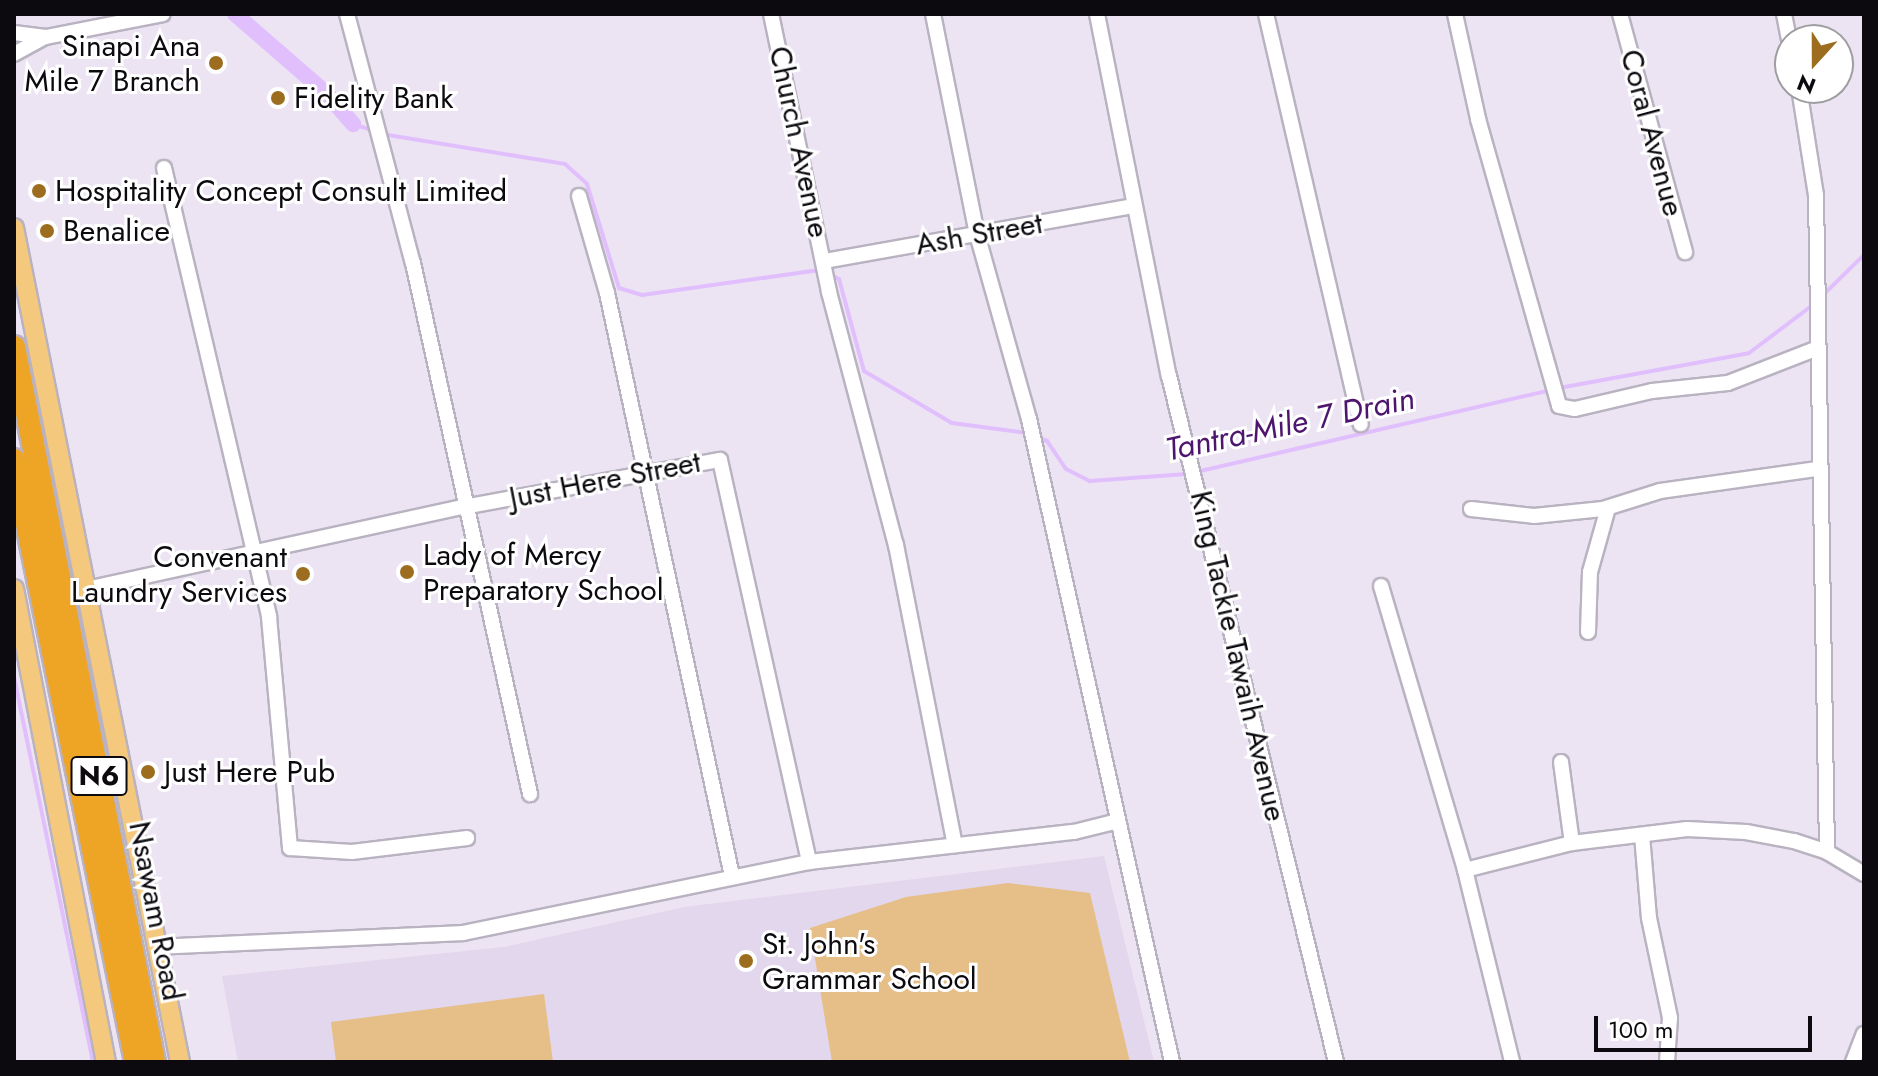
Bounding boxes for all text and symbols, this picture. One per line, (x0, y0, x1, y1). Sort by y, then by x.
north arrow (1774, 24, 1854, 104)
place label: Sinapi Ana Mile 7 Branch (25, 28, 200, 98)
street label: Church Avenue (761, 43, 837, 241)
street label: Coral Avenue (1612, 46, 1692, 220)
marker: Sinapi Ana Mile 7 Branch (207, 54, 225, 72)
text: N (1792, 66, 1820, 103)
place label: Fidelity Bank (294, 80, 454, 116)
marker: Fidelity Bank (269, 89, 287, 107)
place label: Hospitality Concept Consult Limited (55, 173, 507, 209)
marker: Hospitality Concept Consult Limited (30, 182, 48, 200)
street label: Ash Street (913, 205, 1045, 263)
place label: Benalice (63, 213, 170, 249)
marker: Benalice (38, 222, 56, 240)
water label: Tantra-Mile 7 Drain (1162, 379, 1418, 469)
street label: Just Here Street (506, 444, 704, 516)
street label: King Tackie Tawaih Avenue (1182, 487, 1294, 825)
place label: Lady of Mercy Preparatory School (423, 537, 664, 608)
place label: Convenant Laundry Services (71, 539, 287, 610)
marker: Lady of Mercy Preparatory School (398, 563, 416, 581)
marker: Convenant Laundry Services (294, 565, 312, 583)
road number: N6 (69, 752, 129, 800)
place label: Just Here Pub (164, 754, 335, 790)
marker: Just Here Pub (139, 763, 157, 781)
street label: Nsawam Road (121, 818, 191, 1004)
place label: St. John's Grammar School (762, 926, 977, 996)
marker: St. John's Grammar School (737, 952, 755, 970)
scale bar (1598, 1000, 1816, 1050)
text: 100 m (1608, 1012, 1674, 1047)

